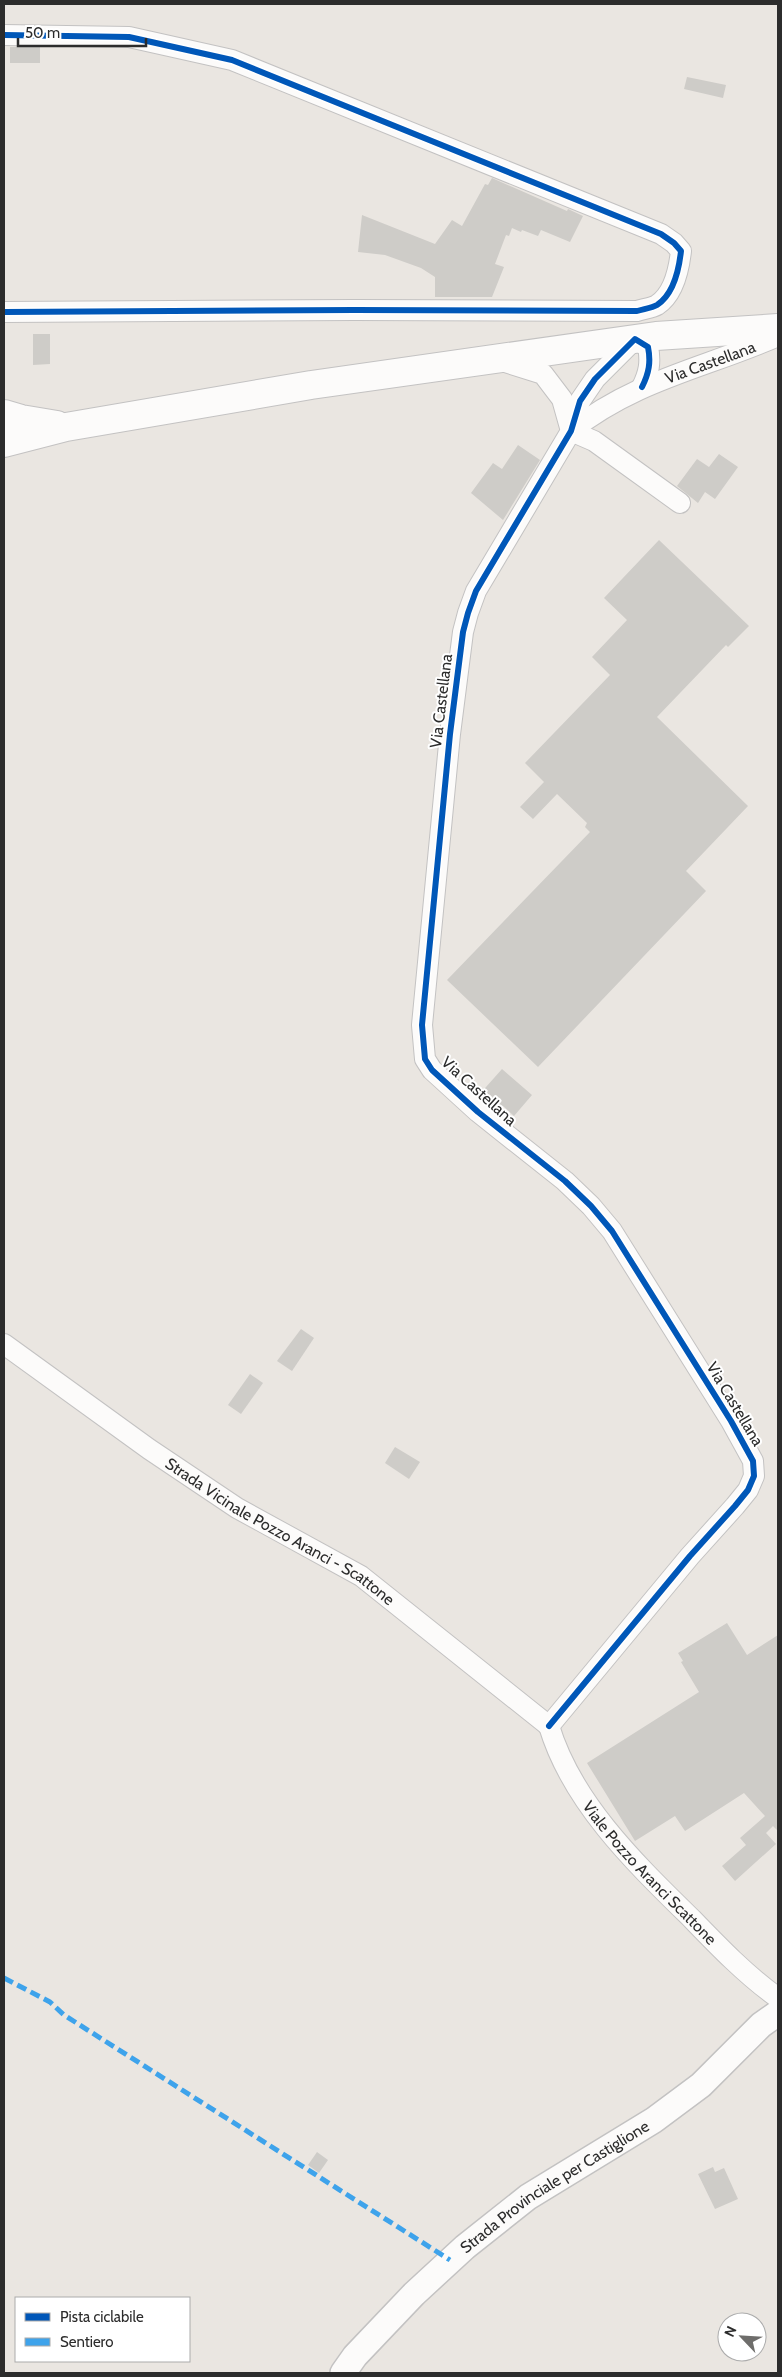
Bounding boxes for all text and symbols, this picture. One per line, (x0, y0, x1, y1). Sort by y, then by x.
scale bar (18, 15, 145, 47)
text: 50 m (25, 24, 60, 42)
street label: Via Castellana (662, 337, 758, 387)
street label: Via Castellana (426, 653, 456, 749)
street label: Via Castellana (437, 1052, 521, 1130)
street label: Via Castellana (702, 1359, 768, 1450)
street label: Strada Vicinale Pozzo Aranci - Scattone (162, 1453, 399, 1609)
street label: Viale Pozzo Aranci Scattone (579, 1797, 721, 1948)
street label: Strada Provinciale per Castiglione (456, 2116, 652, 2257)
legend (15, 2297, 190, 2362)
text: Pista ciclabile (60, 2308, 144, 2326)
north arrow (717, 2312, 767, 2362)
text: N (720, 2323, 740, 2340)
text: Sentiero (60, 2333, 113, 2351)

